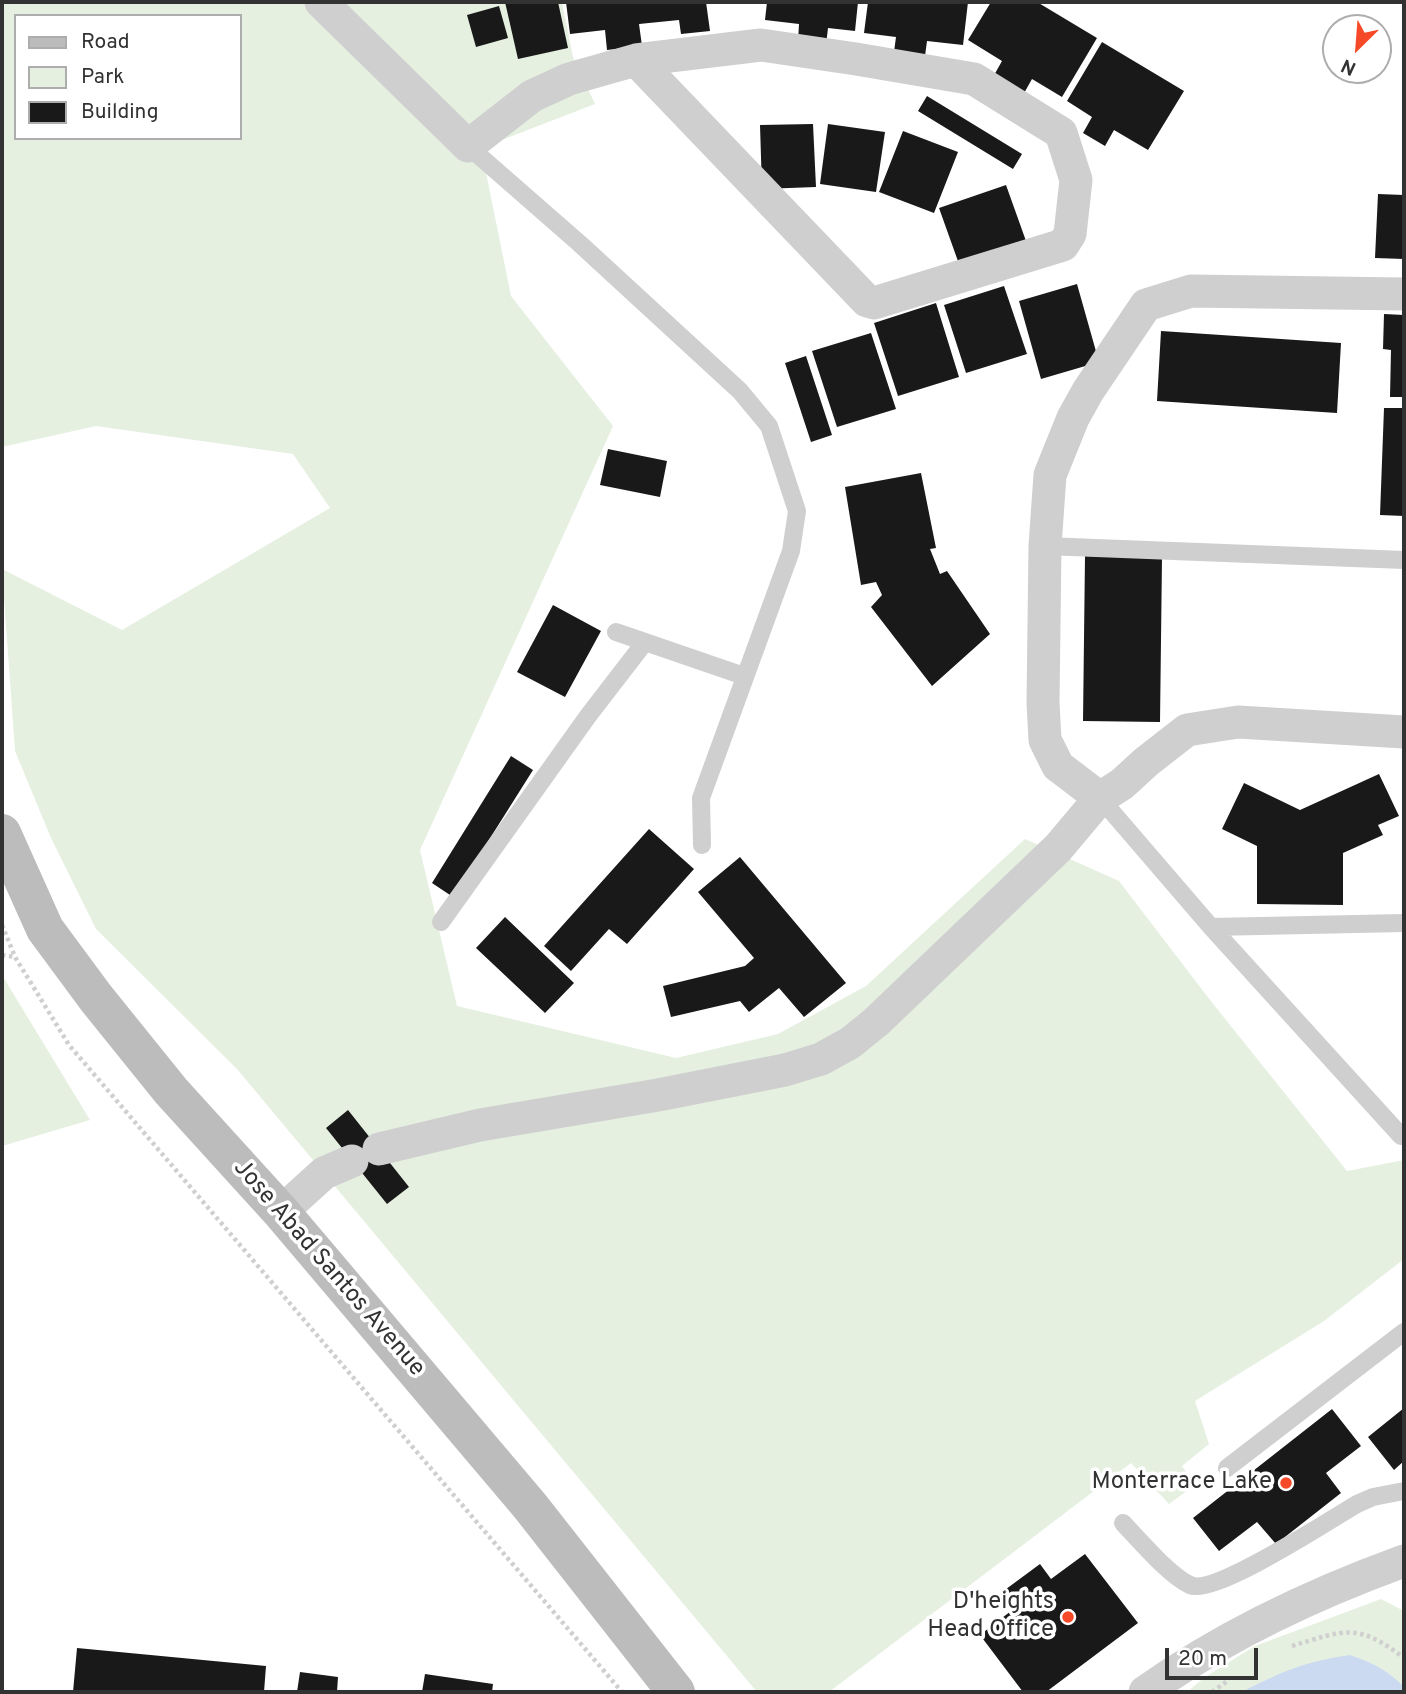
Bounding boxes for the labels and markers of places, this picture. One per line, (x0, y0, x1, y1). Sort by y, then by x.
place label: Monterrace Lake (1091, 1469, 1272, 1497)
marker: Monterrace Lake (1278, 1475, 1294, 1491)
place label: D'heights Head Office (927, 1589, 1054, 1645)
marker: D'heights Head Office (1060, 1609, 1076, 1625)

